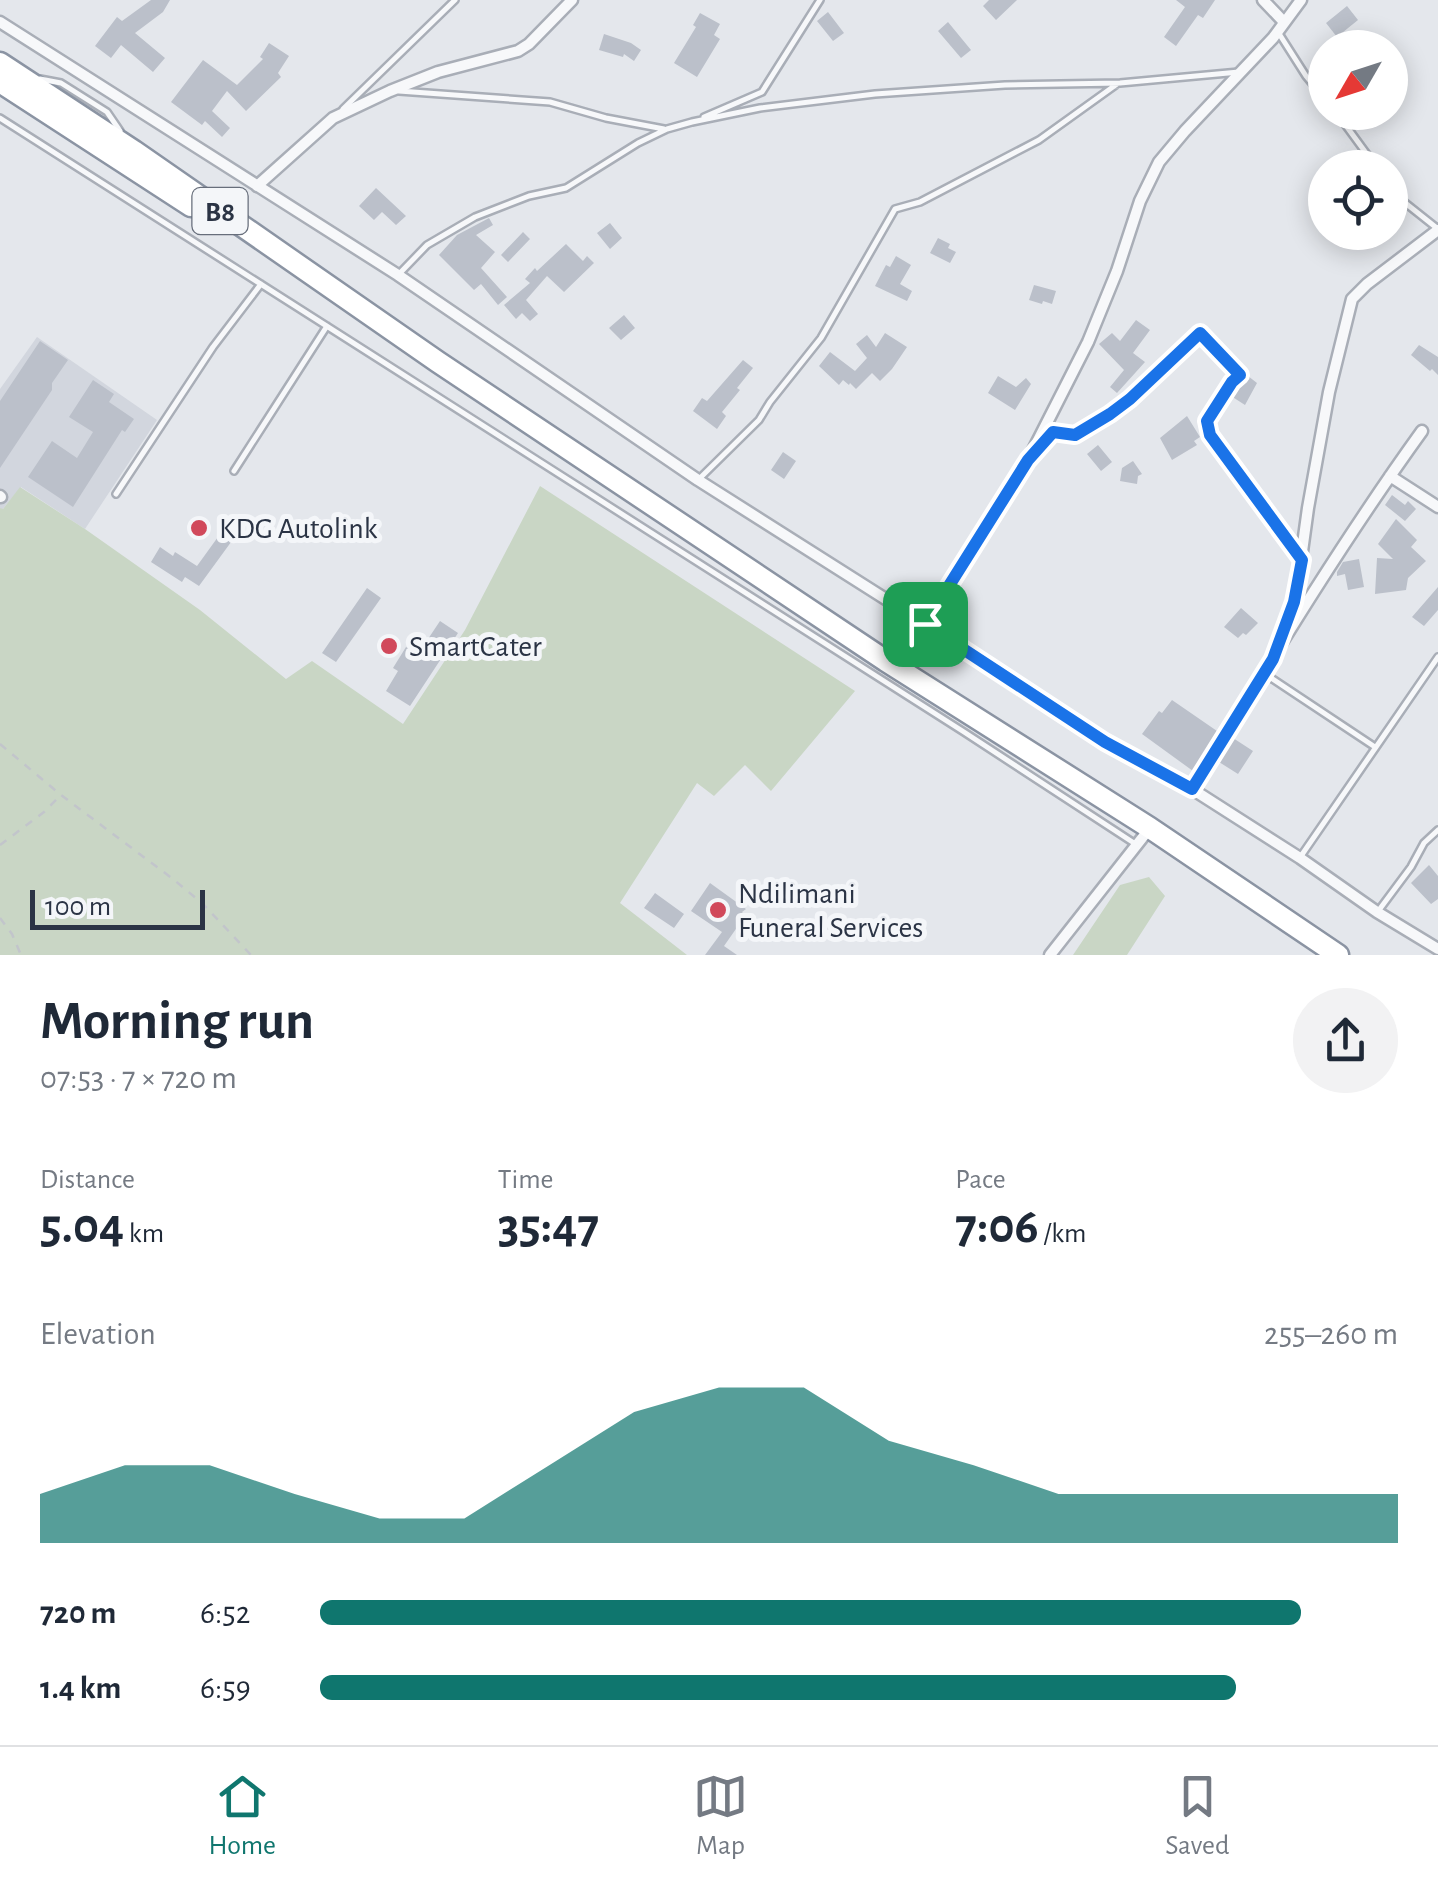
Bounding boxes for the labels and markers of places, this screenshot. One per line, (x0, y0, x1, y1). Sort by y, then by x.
place label: KDG Autolink (219, 514, 378, 544)
marker: KDG Autolink (188, 517, 210, 539)
pin (883, 582, 968, 667)
place label: SmartCater (409, 632, 542, 662)
marker: SmartCater (378, 635, 400, 657)
place label: Ndilimani Funeral Services (738, 879, 923, 943)
marker: Ndilimani Funeral Services (707, 899, 729, 921)

